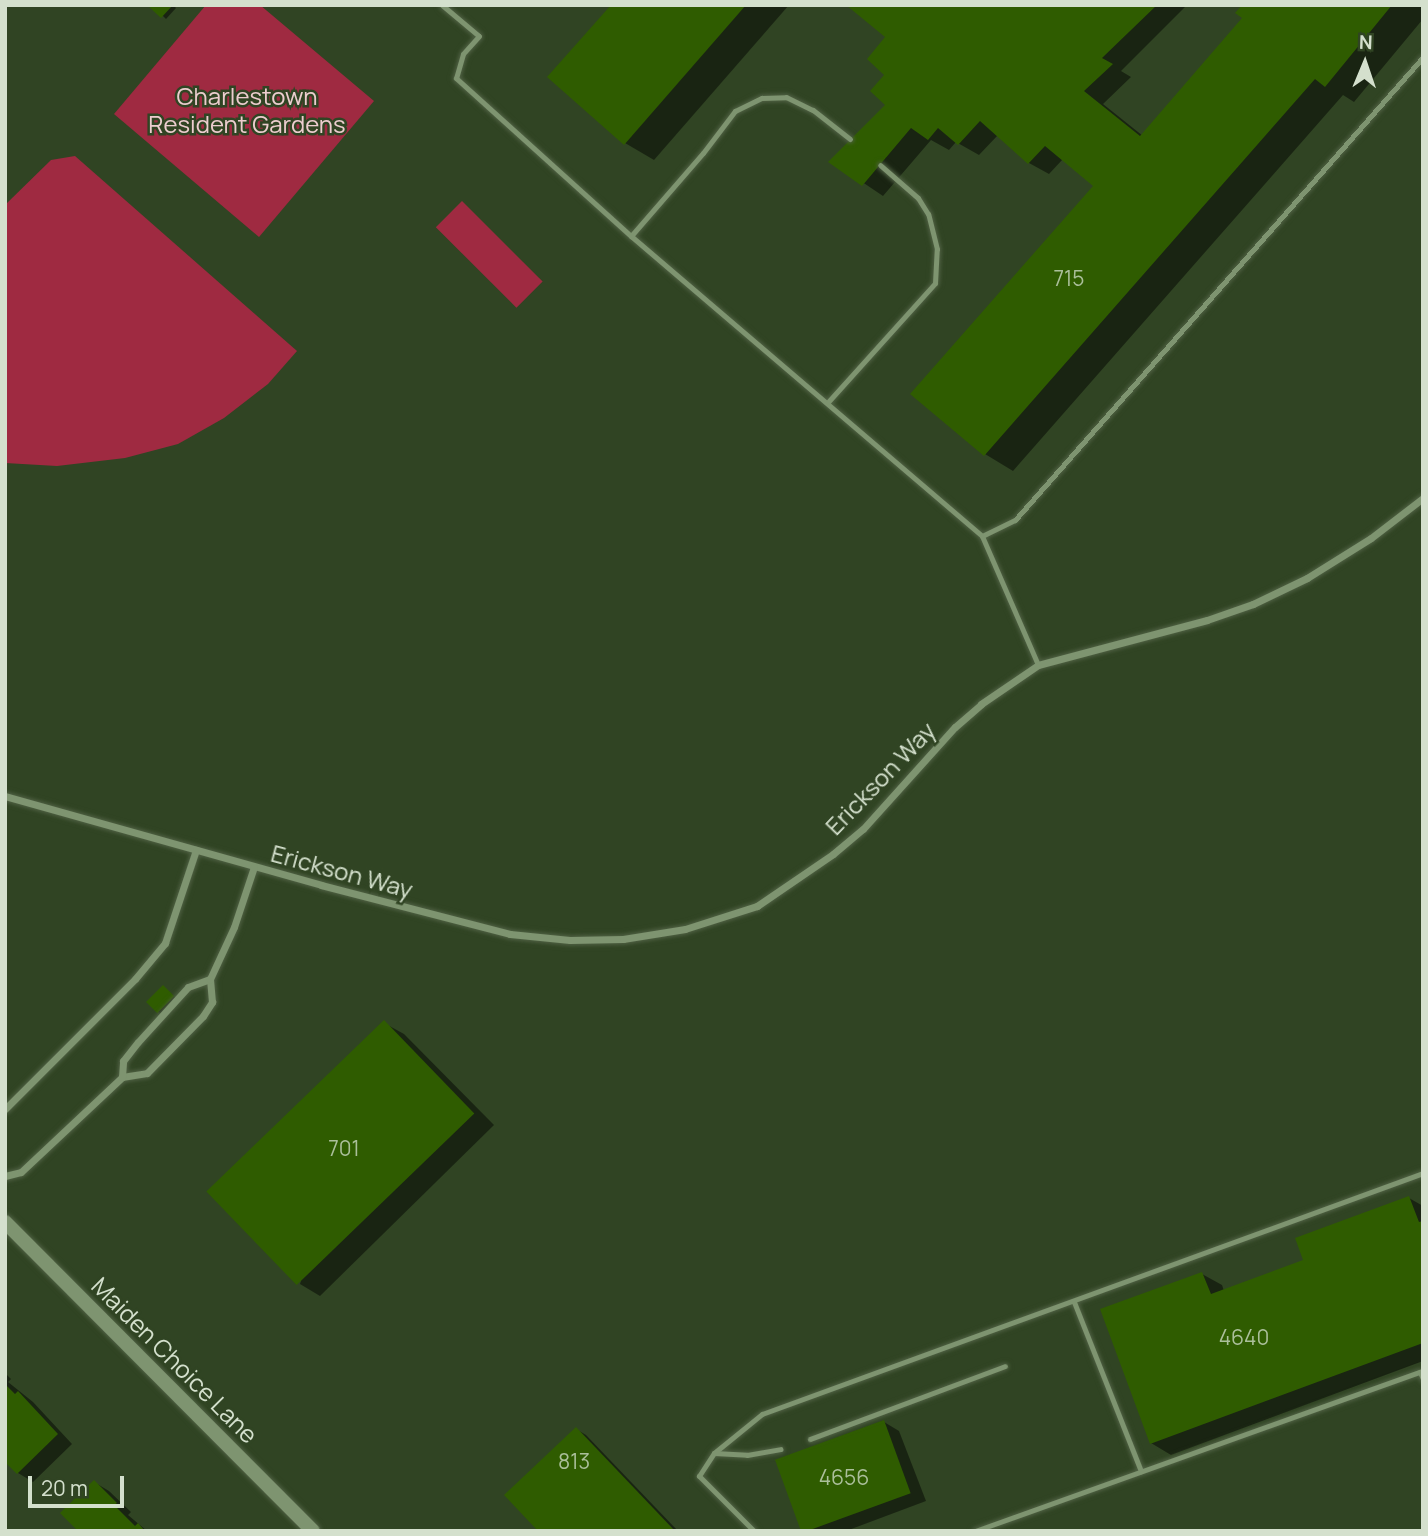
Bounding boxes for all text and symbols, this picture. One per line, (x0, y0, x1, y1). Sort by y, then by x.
north arrow (1330, 28, 1400, 98)
text: N (1358, 29, 1373, 55)
park label: Charlestown Resident Gardens (148, 82, 346, 138)
house number: 715 (1054, 265, 1084, 291)
street label: Erickson Way (819, 716, 941, 840)
street label: Erickson Way (268, 838, 416, 904)
house number: 701 (328, 1135, 360, 1161)
street label: Maiden Choice Lane (86, 1271, 264, 1449)
house number: 4640 (1219, 1324, 1269, 1350)
house number: 813 (558, 1448, 590, 1474)
scale bar (32, 1462, 128, 1506)
house number: 4656 (819, 1464, 869, 1490)
text: 20 m (41, 1474, 88, 1502)

